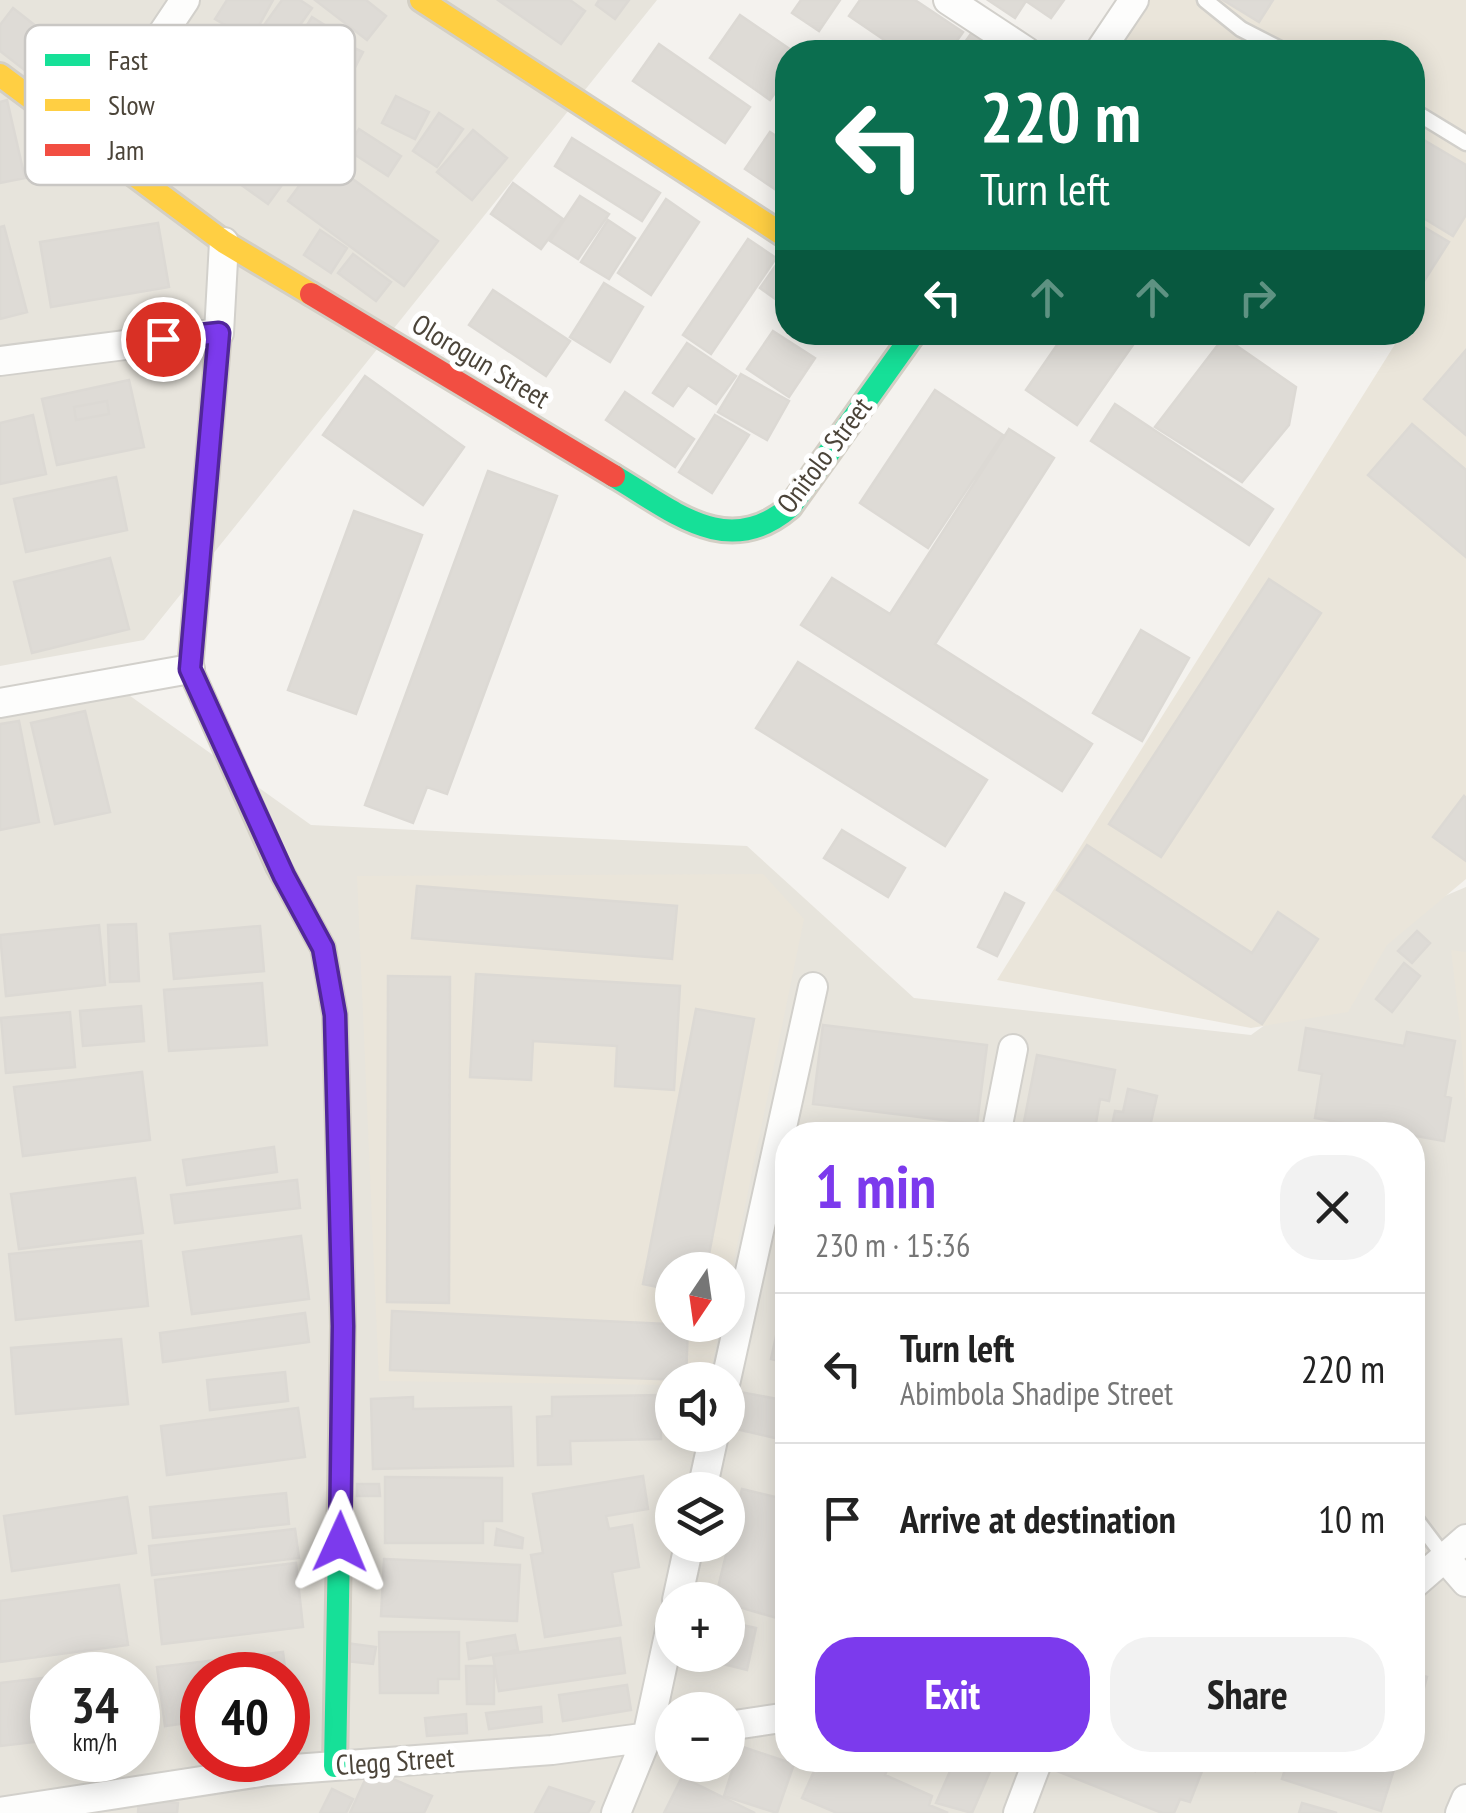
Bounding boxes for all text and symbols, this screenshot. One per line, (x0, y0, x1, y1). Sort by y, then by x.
legend (25, 25, 355, 185)
text: Fast (108, 41, 148, 78)
text: 220 m (980, 71, 1141, 161)
icon: left (815, 80, 945, 210)
text: Slow (108, 86, 155, 123)
text: Jam (107, 131, 144, 168)
text: Turn left (980, 159, 1110, 217)
icon: left (915, 270, 970, 325)
icon: ahead (1020, 270, 1075, 325)
icon: ahead (1125, 270, 1180, 325)
icon: right (1230, 270, 1285, 325)
pin (121, 297, 206, 382)
street label: Olorogun Street (406, 305, 557, 416)
icon: arrive (136, 312, 191, 367)
street label: Onitolo Street (768, 389, 879, 520)
text: 1 min (815, 1147, 936, 1225)
button: close (1280, 1155, 1385, 1260)
text: 230 m · 15:36 (815, 1224, 970, 1266)
north arrow (655, 1252, 745, 1342)
map controls (655, 1252, 745, 1782)
text: Turn left (900, 1323, 1014, 1372)
icon: left (815, 1341, 870, 1396)
text: 220 m (1301, 1344, 1385, 1393)
button: sound (655, 1362, 745, 1452)
text: Abimbola Shadipe Street (900, 1372, 1173, 1414)
button: layers (655, 1472, 745, 1562)
position arrow (288, 1490, 392, 1594)
icon: arrive (815, 1491, 870, 1546)
text: Arrive at destination (900, 1494, 1176, 1543)
text: 10 m (1318, 1494, 1385, 1543)
button: + (655, 1582, 745, 1672)
button: Exit (815, 1637, 1090, 1752)
button: Share (1110, 1637, 1385, 1752)
speed limit sign: 40 (180, 1652, 310, 1782)
text: 34 (71, 1672, 119, 1737)
button: − (655, 1692, 745, 1782)
text: km/h (73, 1726, 117, 1758)
street label: Clegg Street (334, 1738, 456, 1783)

